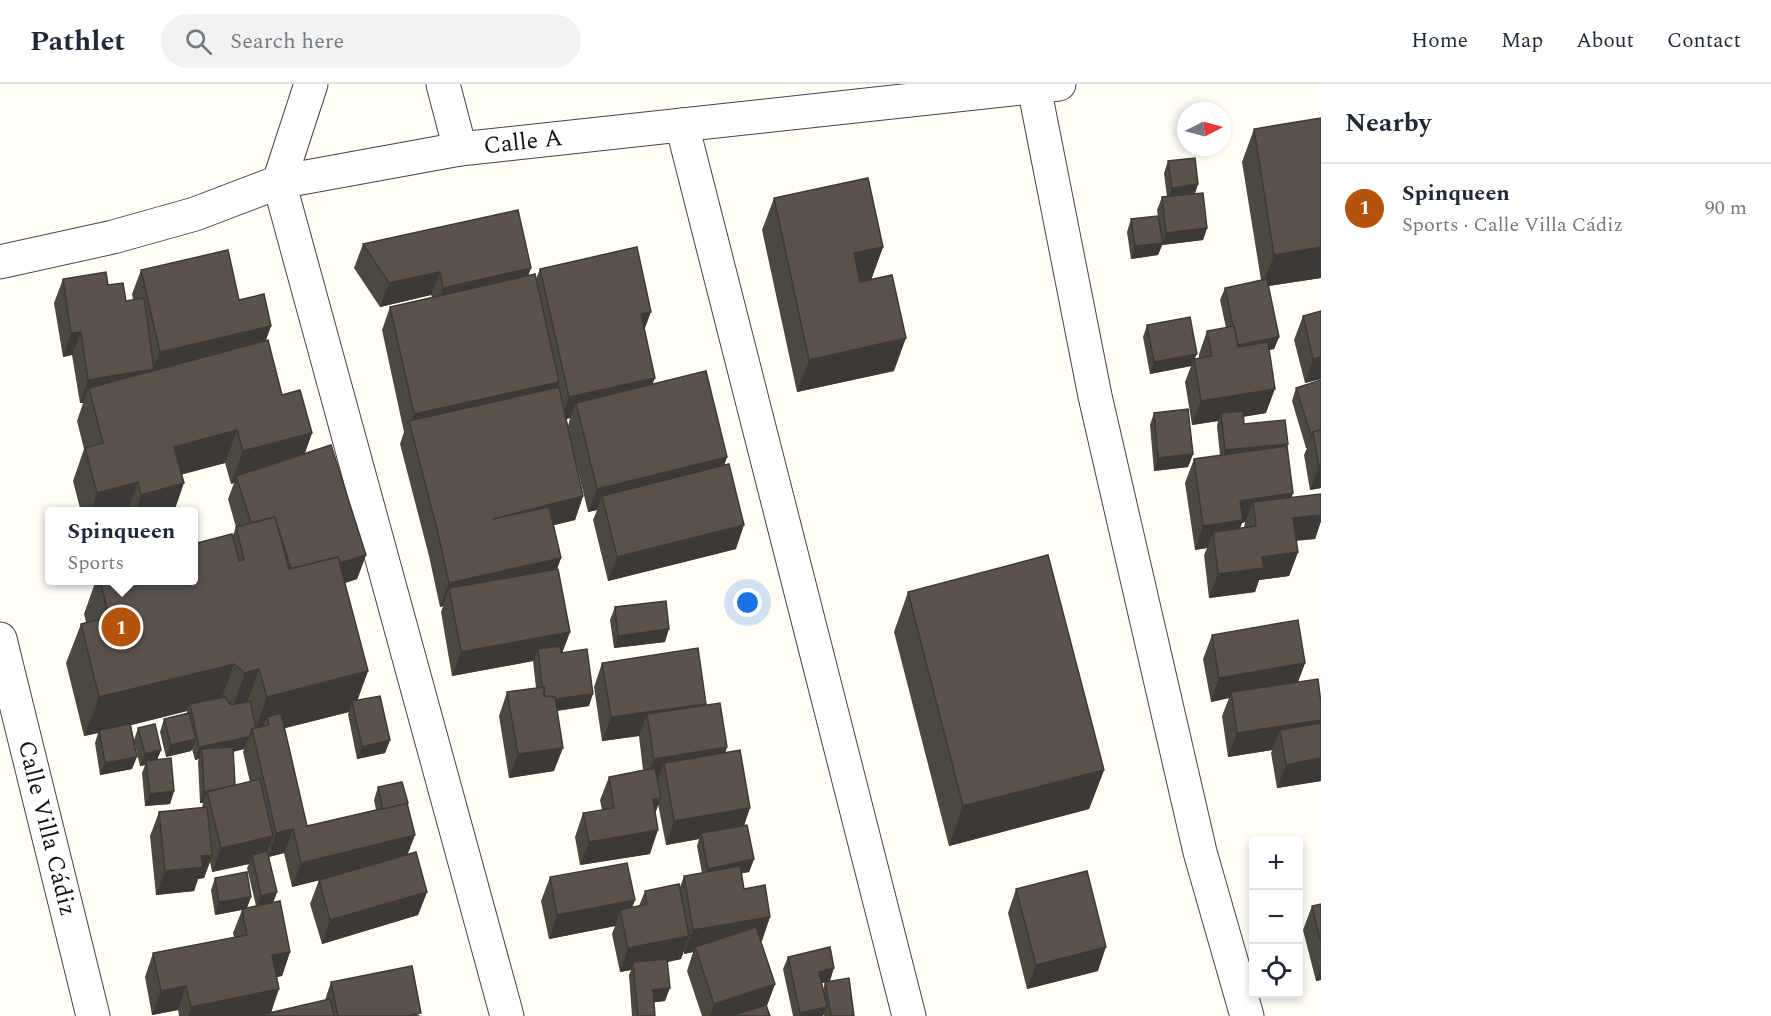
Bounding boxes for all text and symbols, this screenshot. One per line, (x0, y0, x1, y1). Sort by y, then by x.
search box (161, 14, 581, 68)
text: Pathlet (30, 20, 125, 63)
icon: search (182, 25, 215, 58)
text: Search here (230, 25, 344, 58)
text: Home (1411, 25, 1468, 57)
text: Map (1501, 25, 1543, 57)
text: About (1576, 25, 1634, 57)
text: Contact (1667, 25, 1741, 57)
north arrow (1177, 102, 1231, 156)
text: Nearby (1345, 103, 1431, 143)
street label: Calle A (482, 120, 564, 164)
text: Spinqueen (1402, 177, 1510, 210)
text: 1 (1359, 193, 1370, 223)
text: 90 m (1705, 193, 1747, 223)
text: Sports · Calle Villa Cádiz (1402, 210, 1623, 240)
popup (45, 507, 198, 585)
text: Spinqueen (68, 515, 175, 548)
text: Sports (68, 548, 124, 578)
your location (733, 588, 762, 617)
pin: 1 (102, 604, 140, 650)
street label: Calle Villa Cádiz (8, 737, 86, 920)
map controls (1249, 836, 1303, 998)
button: + (1249, 836, 1303, 890)
button: − (1249, 890, 1303, 944)
button: locate (1249, 944, 1303, 998)

